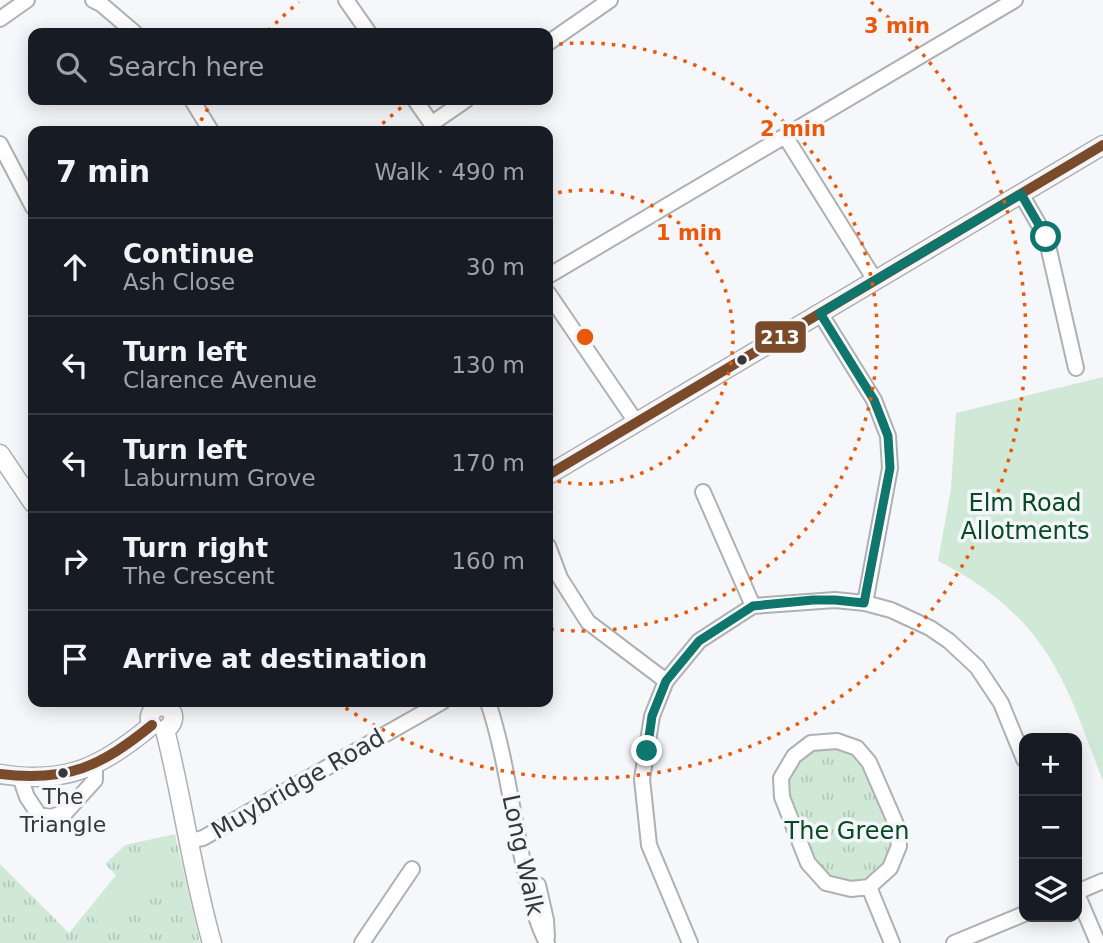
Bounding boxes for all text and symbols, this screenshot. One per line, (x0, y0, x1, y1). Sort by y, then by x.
text: 3 min (864, 14, 930, 38)
search box (28, 28, 553, 105)
icon: search (52, 48, 90, 86)
text: Search here (108, 52, 264, 82)
text: 2 min (760, 117, 826, 141)
text: 7 min (56, 154, 150, 189)
text: Walk · 490 m (374, 159, 525, 185)
text: 1 min (656, 221, 722, 245)
route start (1030, 221, 1061, 252)
text: Continue (123, 239, 254, 269)
icon: ahead (56, 248, 94, 286)
text: 30 m (466, 254, 525, 280)
text: Ash Close (123, 269, 235, 295)
line badge: 213 (754, 320, 807, 354)
centre of rings (573, 325, 597, 349)
text: 213 (760, 326, 800, 348)
text: Turn left (123, 337, 247, 367)
icon: left (56, 346, 94, 384)
text: 130 m (451, 352, 525, 378)
unlabelled marker (735, 353, 749, 367)
text: Clarence Avenue (123, 367, 317, 393)
text: Turn left (123, 435, 247, 465)
icon: left (56, 444, 94, 482)
text: 170 m (451, 450, 525, 476)
text: Laburnum Grove (123, 465, 316, 491)
park label: Elm Road Allotments (960, 489, 1090, 545)
text: Turn right (123, 533, 268, 563)
icon: right (56, 542, 94, 580)
text: 160 m (451, 548, 525, 574)
text: The Crescent (123, 563, 275, 589)
icon: arrive (56, 640, 94, 678)
text: Arrive at destination (123, 644, 427, 674)
street label: Muybridge Road (207, 723, 389, 845)
map controls (1019, 733, 1082, 922)
button: + (1019, 733, 1082, 796)
route end (631, 735, 662, 766)
marker: The Triangle (56, 766, 70, 780)
place label: The Triangle (19, 784, 106, 837)
street label: Long Walk (496, 792, 550, 918)
button: − (1019, 796, 1082, 859)
park label: The Green (784, 817, 909, 845)
button: layers (1019, 859, 1082, 922)

